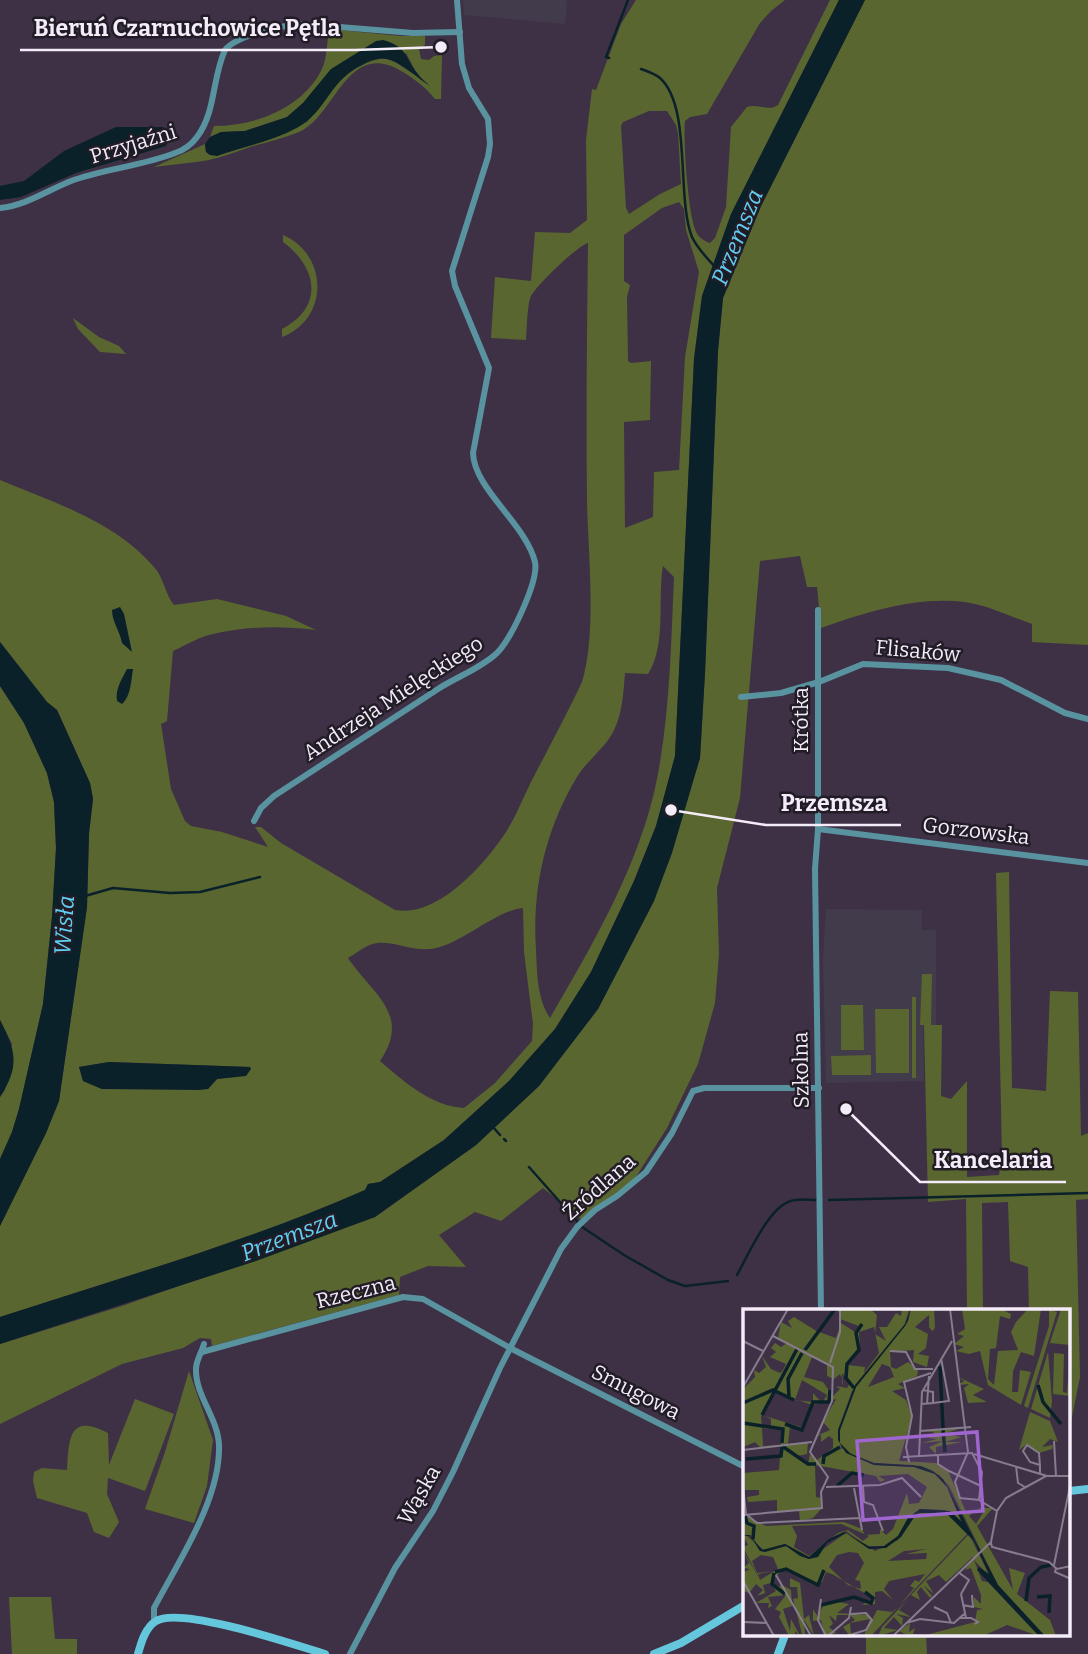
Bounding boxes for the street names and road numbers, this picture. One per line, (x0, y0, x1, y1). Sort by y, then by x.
street label: Przyjaźni (87, 119, 179, 169)
street label: Andrzeja Mielęckiego (298, 630, 488, 766)
street label: Flisaków (875, 634, 962, 668)
street label: Krótka (788, 687, 814, 753)
street label: Gorzowska (921, 812, 1032, 851)
street label: Szkolna (787, 1031, 815, 1109)
street label: Źródlana (557, 1148, 641, 1226)
street label: Rzeczna (314, 1269, 399, 1314)
street label: Smugowa (587, 1359, 685, 1426)
street label: Wąska (392, 1460, 447, 1529)

